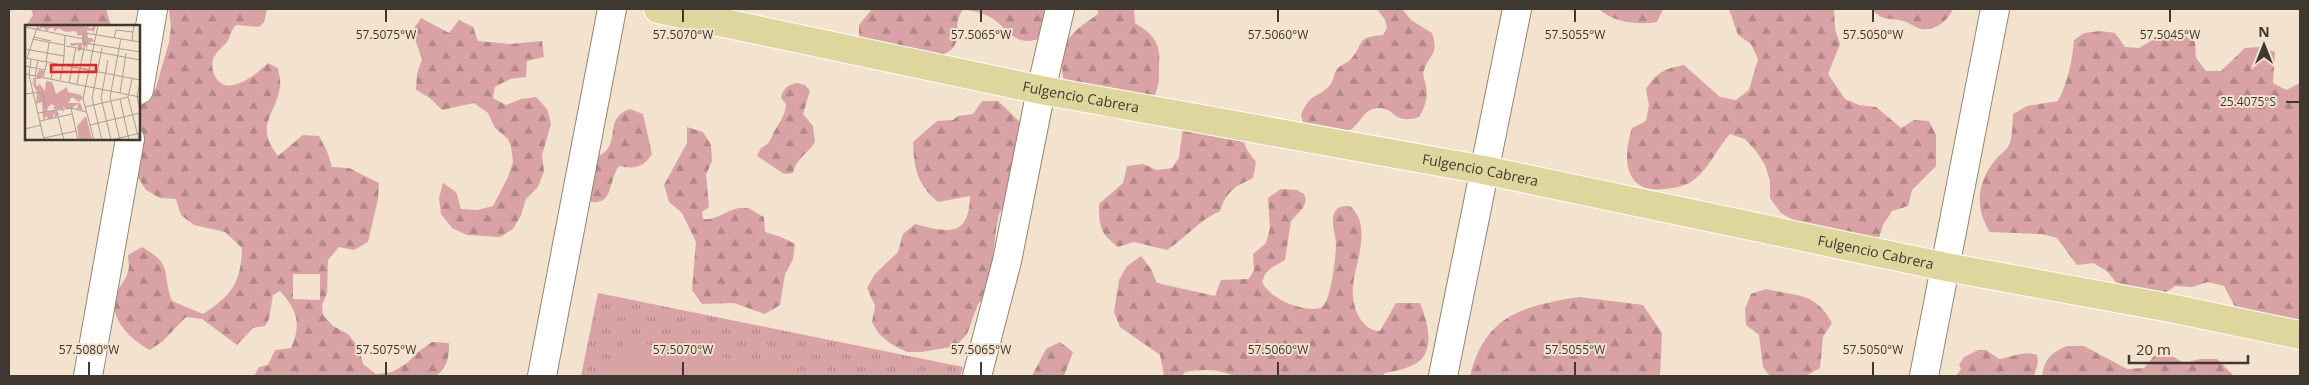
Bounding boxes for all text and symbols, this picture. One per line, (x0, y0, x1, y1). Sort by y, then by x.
north arrow (2239, 20, 2289, 70)
text: N (2258, 22, 2270, 41)
inset map (25, 25, 140, 140)
text: 57.5075°W (356, 26, 416, 43)
text: 57.5070°W (653, 26, 713, 43)
text: 57.5065°W (951, 26, 1011, 43)
text: 57.5060°W (1248, 26, 1308, 43)
text: 57.5055°W (1545, 26, 1605, 43)
text: 57.5050°W (1843, 26, 1903, 43)
text: 57.5045°W (2140, 26, 2200, 43)
street label: Fulgencio Cabrera (1021, 76, 1141, 117)
text: 25.4075°S (2220, 93, 2276, 110)
street label: Fulgencio Cabrera (1421, 149, 1540, 190)
street label: Fulgencio Cabrera (1816, 230, 1936, 273)
scale bar (2129, 332, 2248, 364)
text: 20 m (2136, 339, 2171, 359)
text: 57.5080°W (59, 341, 119, 358)
text: 57.5075°W (356, 341, 416, 358)
text: 57.5070°W (653, 341, 713, 358)
text: 57.5065°W (951, 341, 1011, 358)
text: 57.5060°W (1248, 341, 1308, 358)
text: 57.5055°W (1545, 341, 1605, 358)
text: 57.5050°W (1843, 341, 1903, 358)

